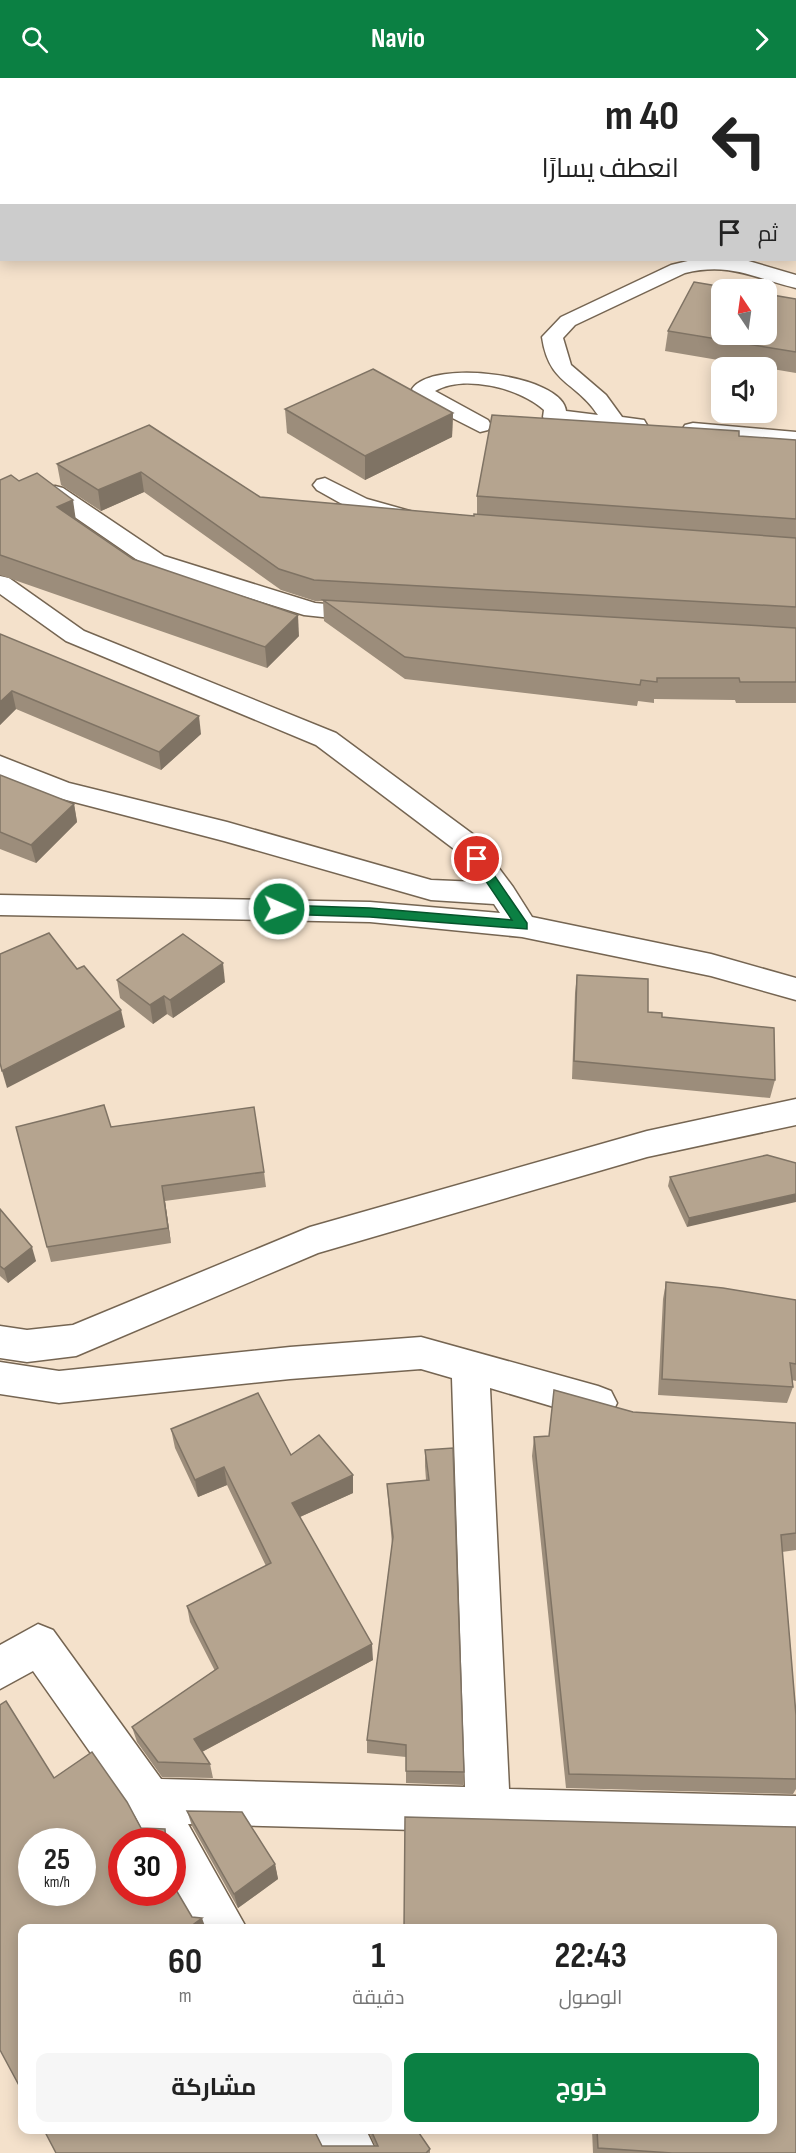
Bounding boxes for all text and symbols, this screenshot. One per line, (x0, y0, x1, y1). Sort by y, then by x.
icon: search (18, 23, 51, 56)
text: Navio (371, 23, 425, 55)
icon: forward (745, 23, 778, 56)
text: 40 m (605, 91, 679, 142)
icon: left (700, 102, 778, 180)
text: انعطف يسارًا (542, 153, 679, 185)
icon: arrive (713, 216, 746, 249)
text: ثم (758, 221, 778, 248)
north arrow (711, 279, 777, 345)
map controls (711, 279, 777, 423)
button: sound (711, 357, 777, 423)
pin (451, 833, 502, 884)
icon: arrive (460, 842, 493, 875)
position arrow (247, 877, 311, 941)
speed limit sign: 30 (108, 1828, 186, 1906)
text: 25 (44, 1842, 70, 1878)
text: km/h (44, 1873, 70, 1892)
text: 1 (371, 1935, 385, 1978)
text: 22:43 (554, 1935, 627, 1978)
text: 60 (168, 1941, 202, 1984)
text: m (179, 1984, 192, 2008)
text: دقيقة (352, 1986, 404, 2010)
text: الوصول (559, 1986, 623, 2010)
button: مشاركة (36, 2053, 392, 2122)
button: خروج (404, 2053, 759, 2122)

